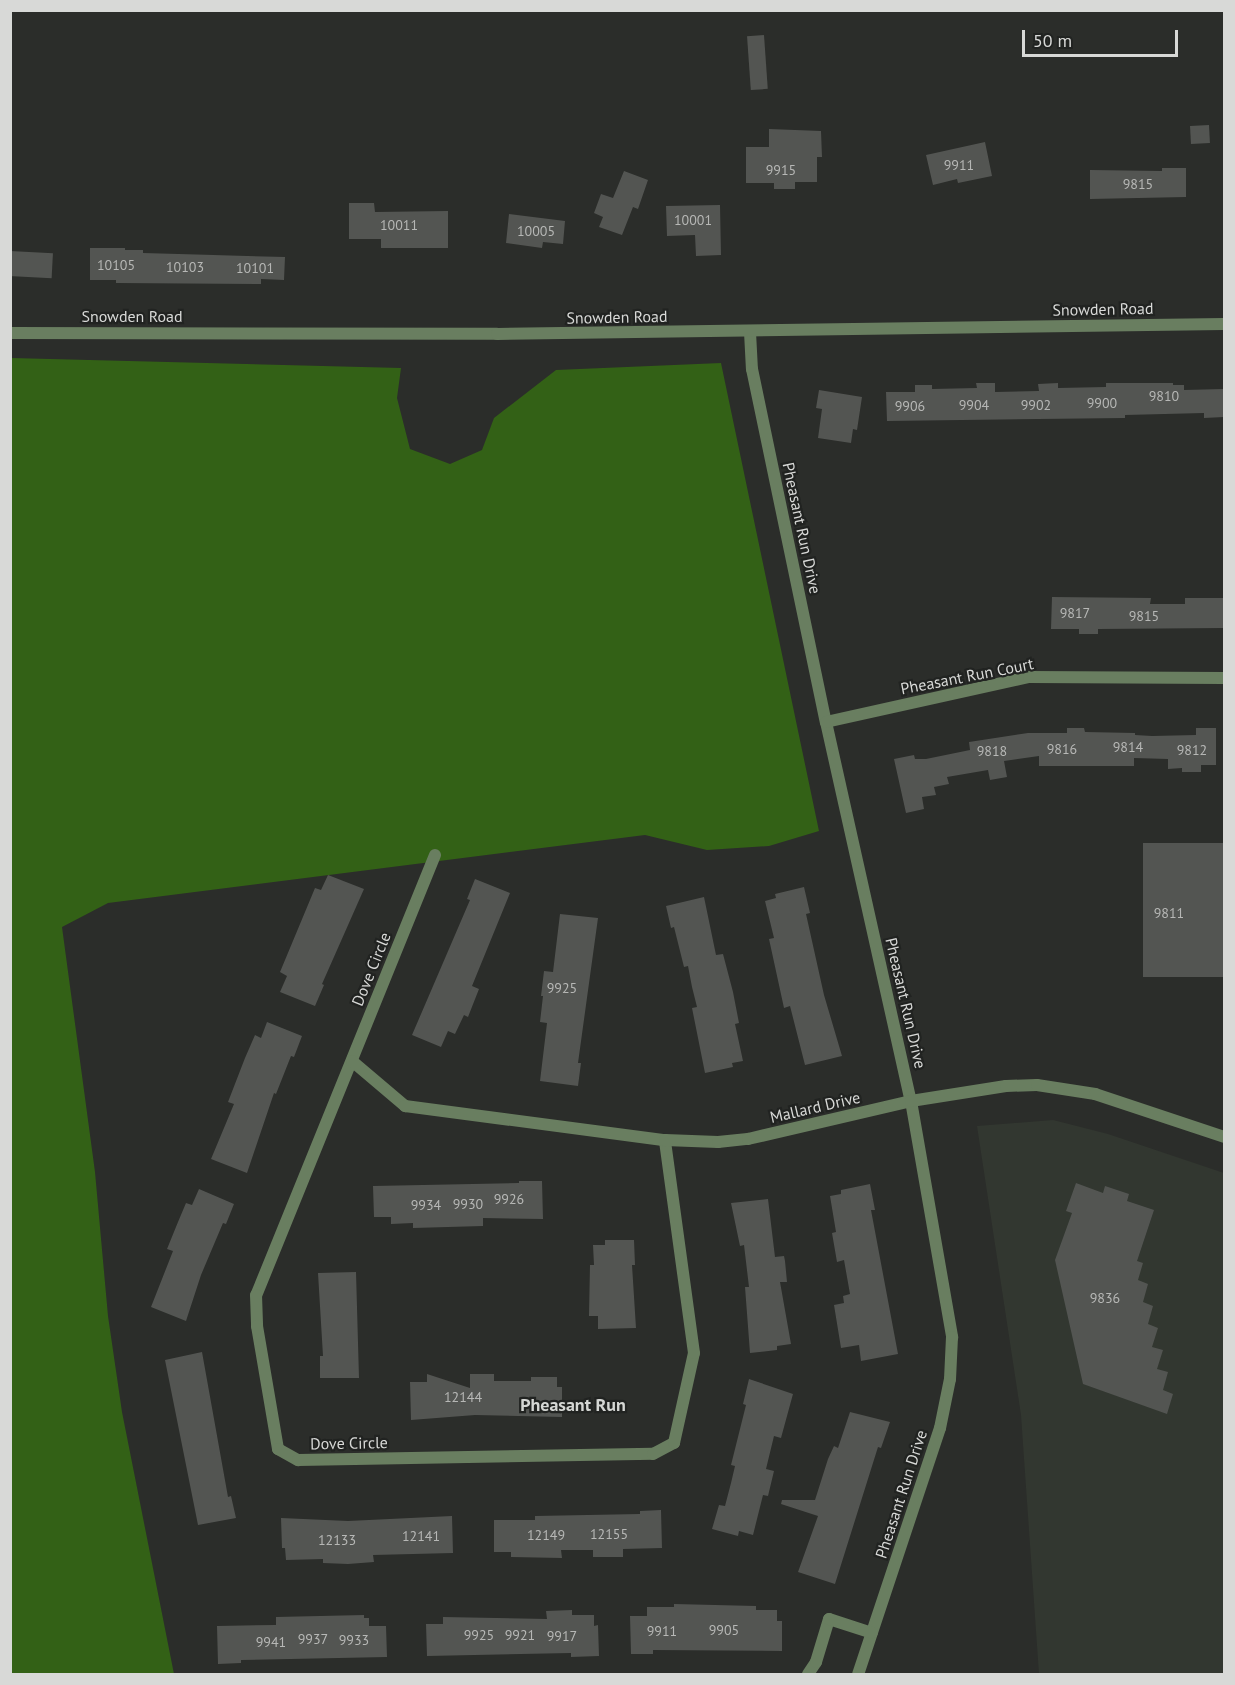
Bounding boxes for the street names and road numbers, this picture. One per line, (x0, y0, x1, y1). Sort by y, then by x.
street label: Snowden Road (1052, 299, 1154, 319)
street label: Snowden Road (81, 306, 183, 326)
street label: Snowden Road (566, 307, 668, 327)
street label: Pheasant Run Drive (779, 461, 825, 595)
street label: Pheasant Run Court (899, 654, 1035, 698)
street label: Dove Circle (348, 929, 394, 1009)
street label: Pheasant Run Drive (882, 936, 930, 1070)
street label: Mallard Drive (768, 1087, 862, 1127)
street label: Pheasant Run Drive (871, 1427, 931, 1561)
street label: Dove Circle (310, 1433, 388, 1453)

